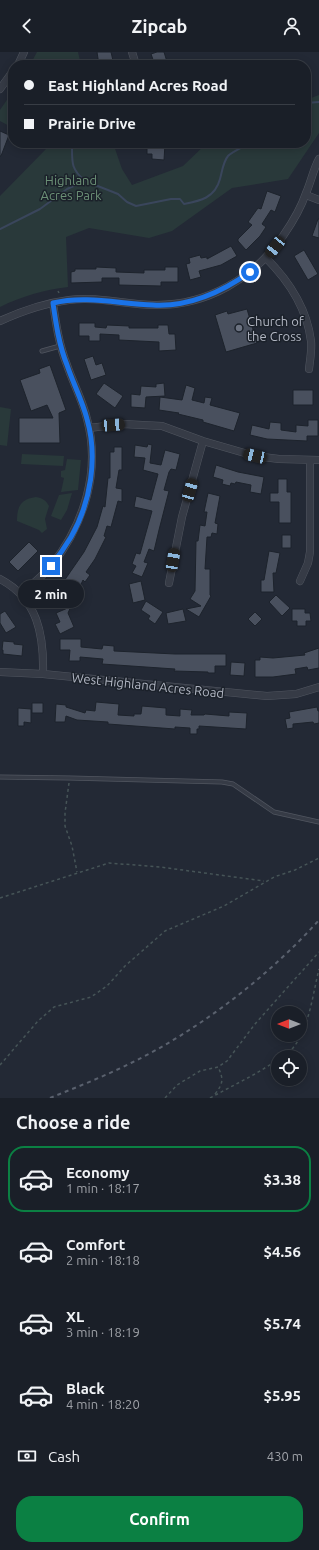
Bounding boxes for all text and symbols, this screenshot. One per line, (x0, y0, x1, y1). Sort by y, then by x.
icon: back (16, 15, 38, 37)
icon: person (281, 15, 303, 37)
text: Zipcab (132, 16, 187, 36)
text: East Highland Acres Road (48, 77, 228, 94)
text: Prairie Drive (48, 115, 136, 132)
park label: Highland Acres Park (40, 173, 102, 202)
car (263, 234, 287, 260)
route start (241, 263, 259, 281)
place label: Church of the Cross (247, 314, 304, 343)
marker: Church of the Cross (234, 323, 244, 333)
car (101, 418, 125, 432)
car (242, 447, 268, 465)
car (181, 477, 199, 503)
car (165, 547, 181, 573)
route end (42, 557, 60, 575)
callout: 2 min (18, 580, 84, 608)
text: 2 min (35, 587, 67, 601)
street label: West Highland Acres Road (71, 670, 225, 700)
north arrow (271, 1006, 307, 1042)
map controls (271, 1006, 307, 1086)
button: locate (271, 1050, 307, 1086)
text: Choose a ride (16, 1112, 130, 1132)
icon: car (18, 1161, 54, 1197)
text: Economy (66, 1164, 130, 1181)
text: $3.38 (263, 1171, 301, 1188)
text: 1 min · 18:17 (66, 1181, 140, 1195)
icon: car (18, 1233, 54, 1269)
text: Comfort (66, 1236, 125, 1253)
text: $4.56 (263, 1243, 301, 1260)
text: 2 min · 18:18 (66, 1253, 140, 1267)
icon: car (18, 1305, 54, 1341)
text: XL (66, 1308, 84, 1325)
text: $5.74 (263, 1315, 301, 1332)
text: 3 min · 18:19 (66, 1325, 140, 1339)
icon: car (18, 1377, 54, 1413)
text: Black (66, 1380, 105, 1397)
text: $5.95 (263, 1387, 301, 1404)
text: 4 min · 18:20 (66, 1397, 140, 1411)
icon: cash (16, 1445, 38, 1467)
text: Cash (48, 1448, 80, 1465)
text: 430 m (267, 1449, 303, 1463)
button: Confirm (16, 1496, 303, 1542)

